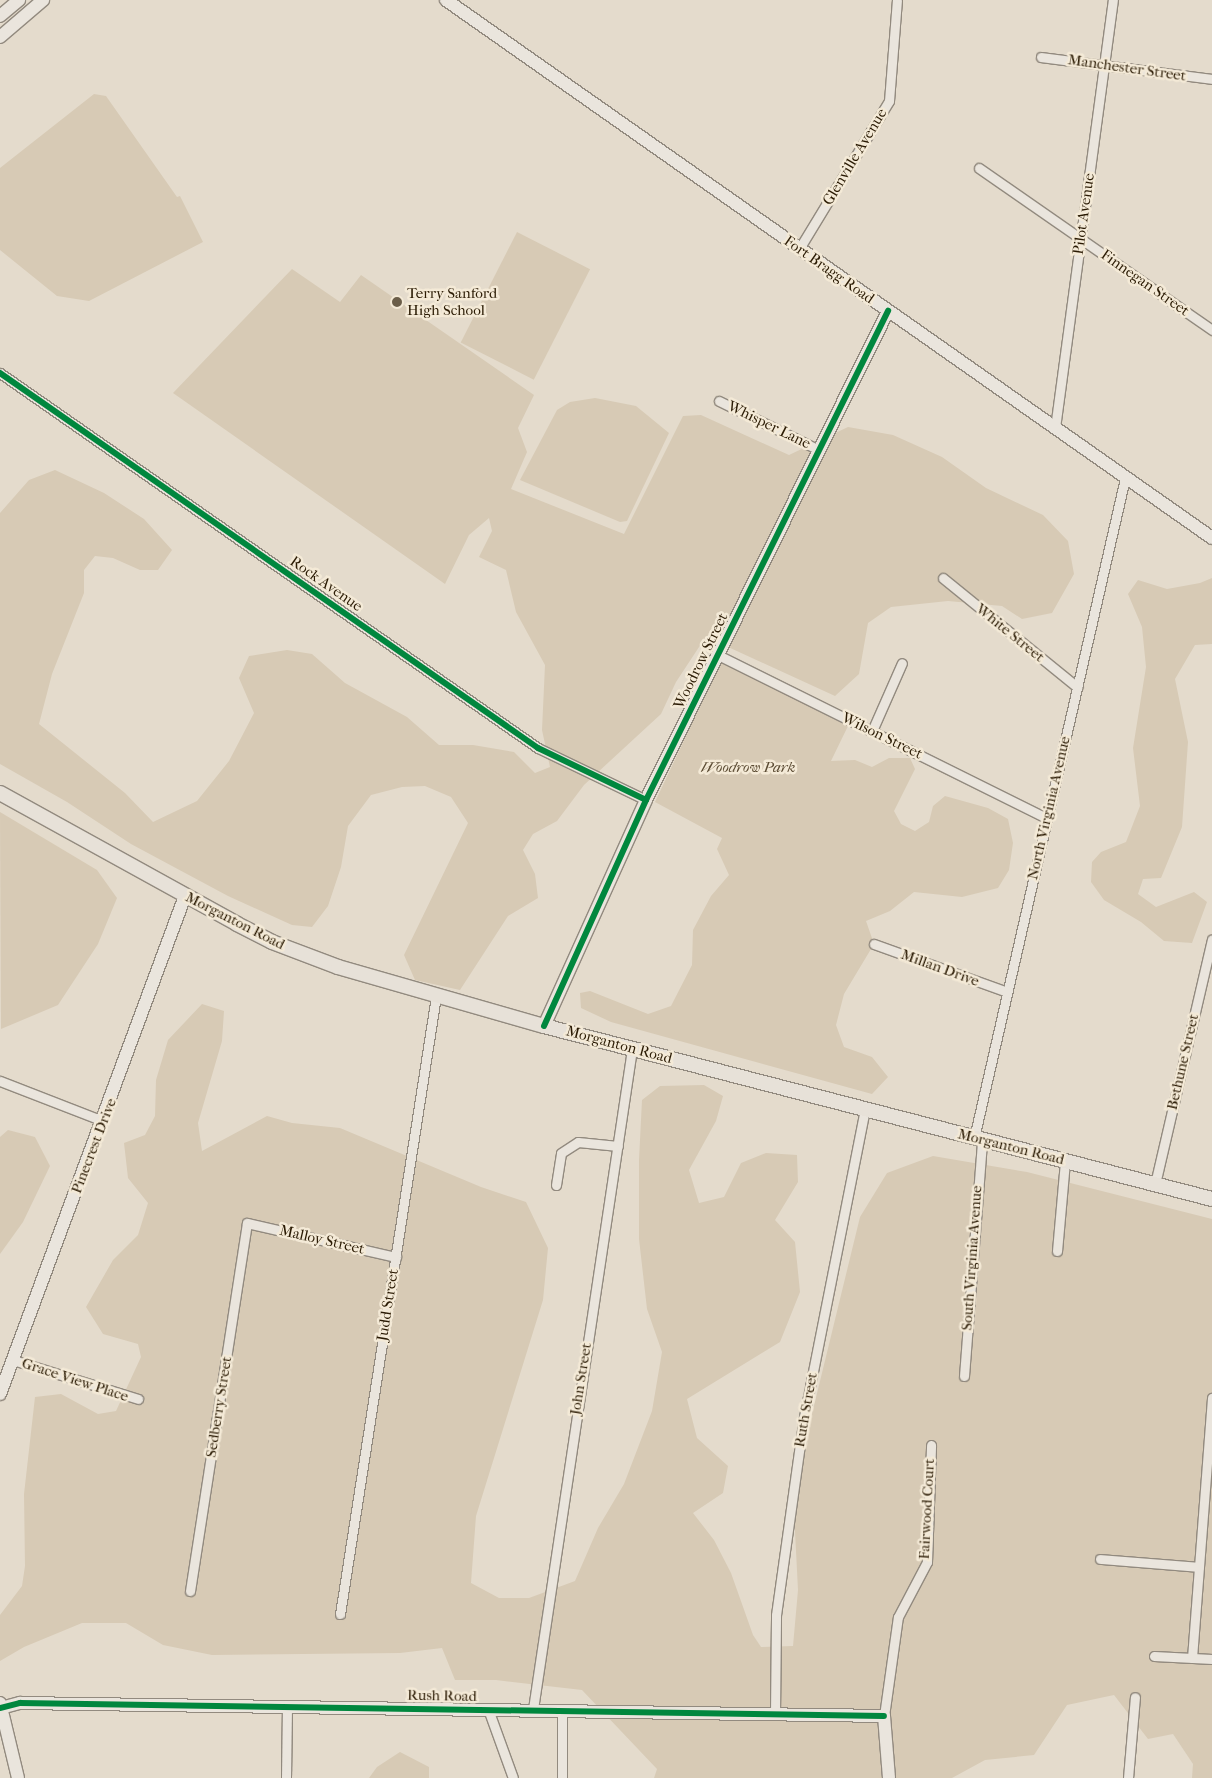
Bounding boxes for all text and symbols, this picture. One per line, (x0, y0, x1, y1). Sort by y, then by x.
street label: Manchester Street (1067, 51, 1187, 85)
street label: Glenville Avenue (819, 105, 891, 209)
street label: Pilot Avenue (1069, 172, 1099, 256)
street label: Fort Bragg Road (780, 232, 878, 308)
street label: Finnegan Street (1097, 246, 1193, 320)
place label: Terry Sanford High School (407, 284, 497, 319)
marker: Terry Sanford High School (391, 296, 403, 308)
street label: Whisper Lane (724, 397, 814, 453)
street label: Rock Avenue (286, 552, 366, 616)
street label: White Street (972, 600, 1048, 666)
street label: Woodrow Street (670, 610, 732, 712)
street label: Wilson Street (839, 709, 925, 763)
street label: North Virginia Avenue (1024, 734, 1074, 882)
park label: Woodrow Park (701, 759, 795, 777)
street label: Morganton Road (182, 888, 288, 954)
street label: Millan Drive (898, 946, 982, 990)
street label: Bethune Street (1163, 1012, 1203, 1112)
street label: Morganton Road (564, 1022, 674, 1068)
street label: Pinecrest Drive (68, 1096, 120, 1196)
street label: Morganton Road (956, 1125, 1066, 1169)
street label: South Virginia Avenue (958, 1185, 986, 1331)
street label: Malloy Street (278, 1221, 366, 1259)
street label: Judd Street (373, 1268, 403, 1342)
street label: John Street (566, 1342, 596, 1416)
street label: Grace View Place (19, 1354, 131, 1406)
street label: Sedberry Street (202, 1355, 236, 1459)
street label: Ruth Street (791, 1371, 821, 1449)
street label: Fairwood Court (915, 1458, 939, 1560)
street label: Rush Road (407, 1686, 477, 1706)

